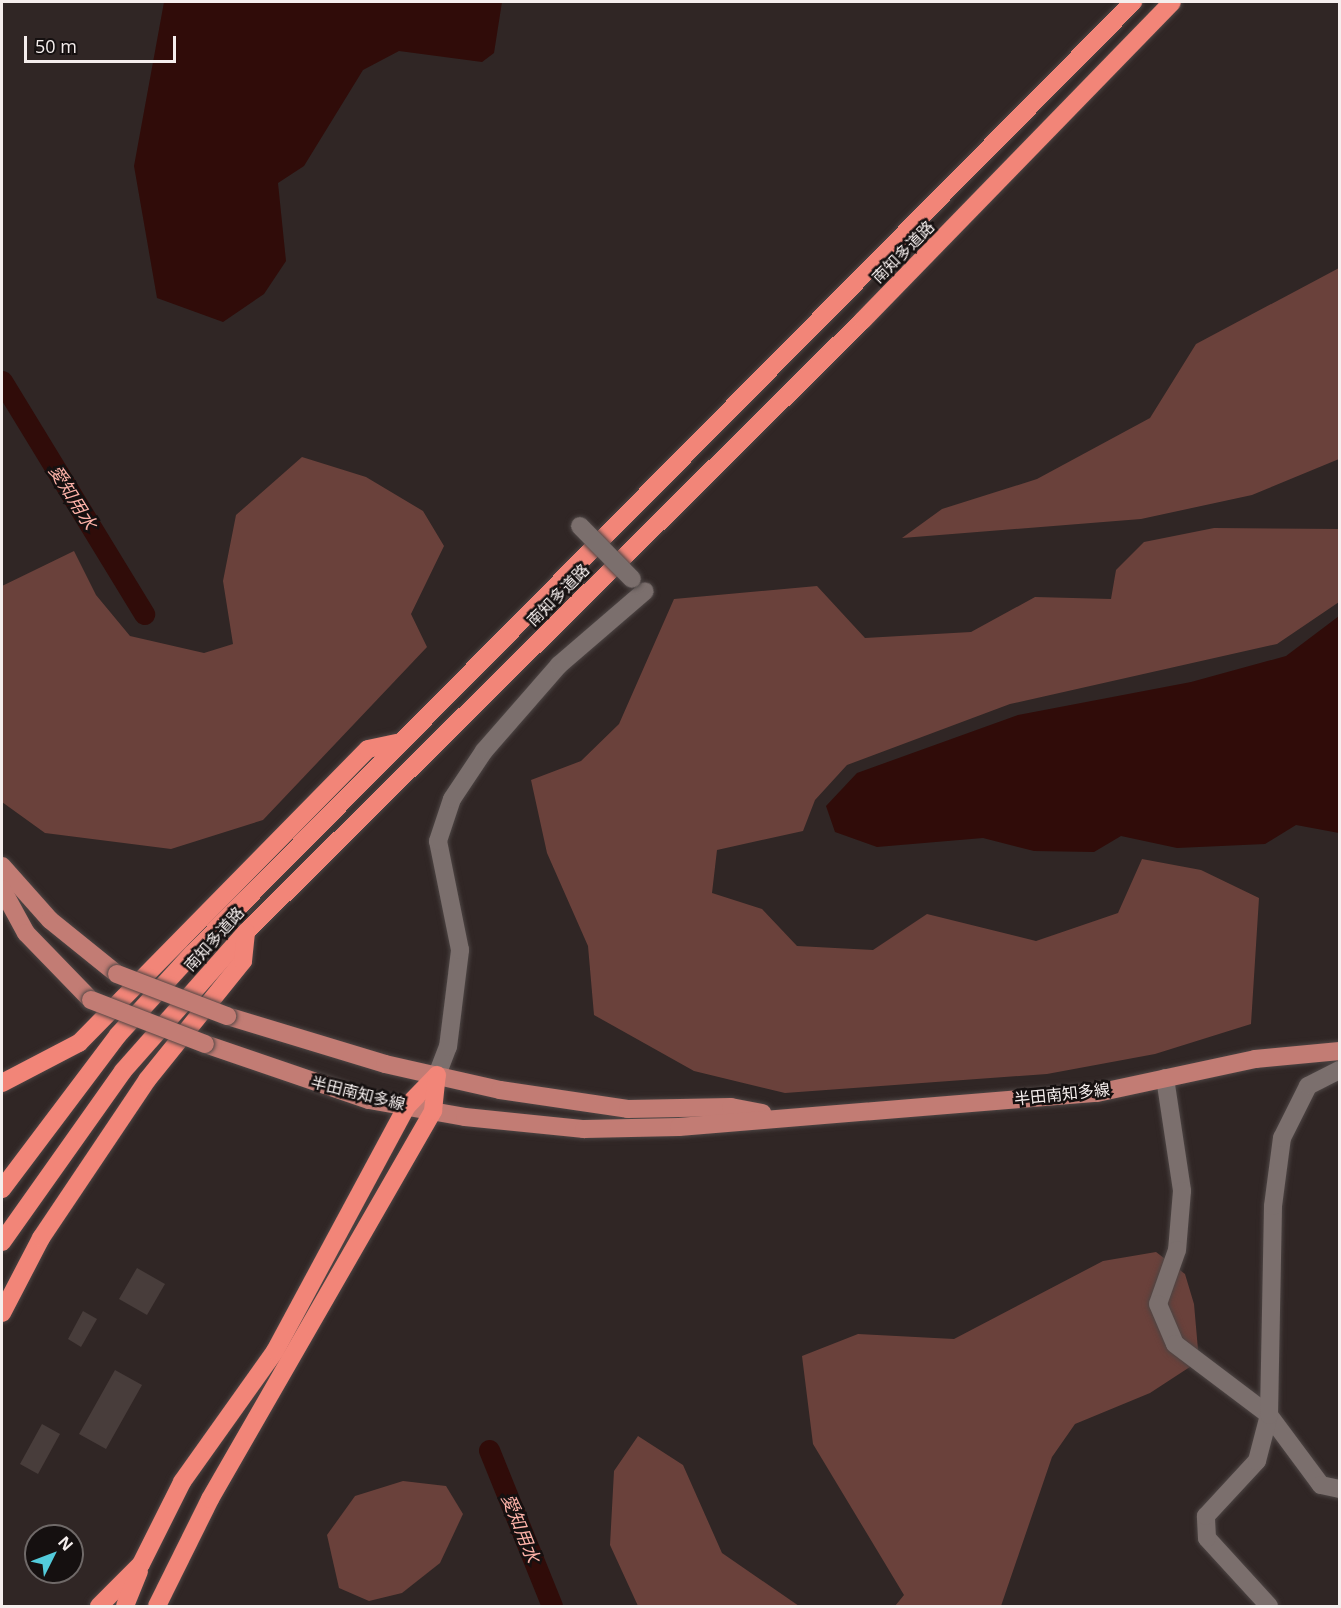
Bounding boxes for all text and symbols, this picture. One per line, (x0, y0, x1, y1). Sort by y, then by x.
scale bar (27, 24, 178, 62)
text: 50 m (35, 34, 77, 58)
street label: 南知多道路 (868, 217, 938, 287)
water label: 愛知用水 (45, 461, 101, 533)
street label: 南知多道路 (523, 560, 593, 630)
street label: 南知多道路 (180, 903, 248, 975)
street label: 半田南知多線 (309, 1072, 407, 1114)
street label: 半田南知多線 (1013, 1079, 1111, 1109)
water label: 愛知用水 (498, 1491, 544, 1565)
north arrow (24, 1524, 84, 1584)
text: N (53, 1531, 78, 1555)

